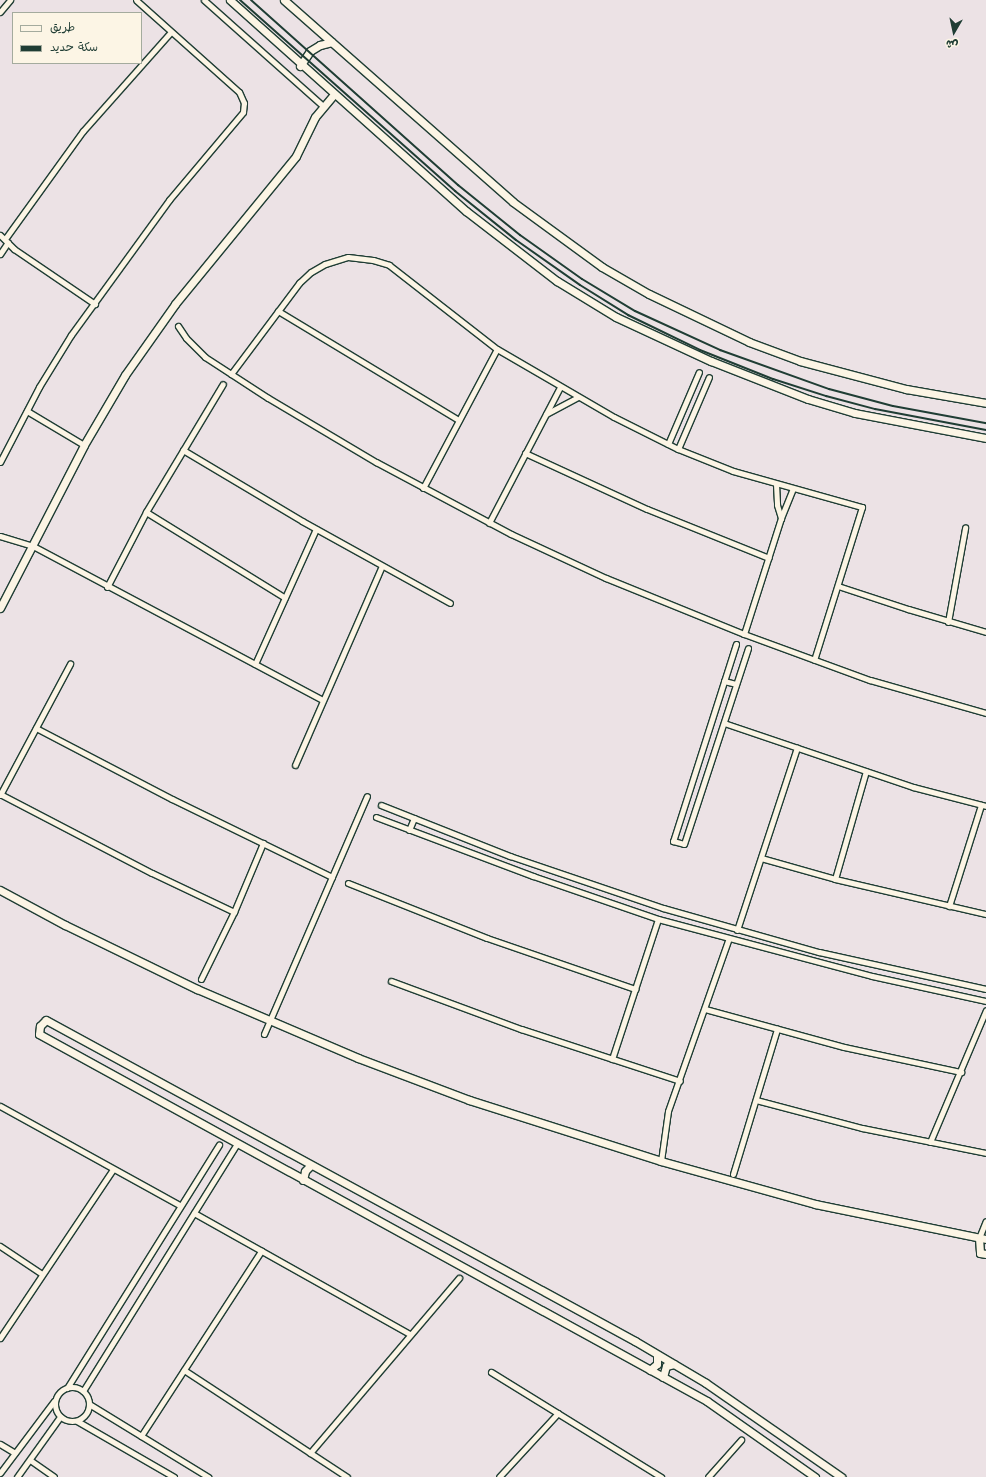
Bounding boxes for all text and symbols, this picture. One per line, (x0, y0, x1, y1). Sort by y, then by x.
legend (12, 12, 142, 64)
north arrow (934, 12, 974, 52)
text: طريق (50, 20, 75, 34)
text: ش (945, 37, 959, 52)
text: سكة حديد (50, 40, 98, 54)

